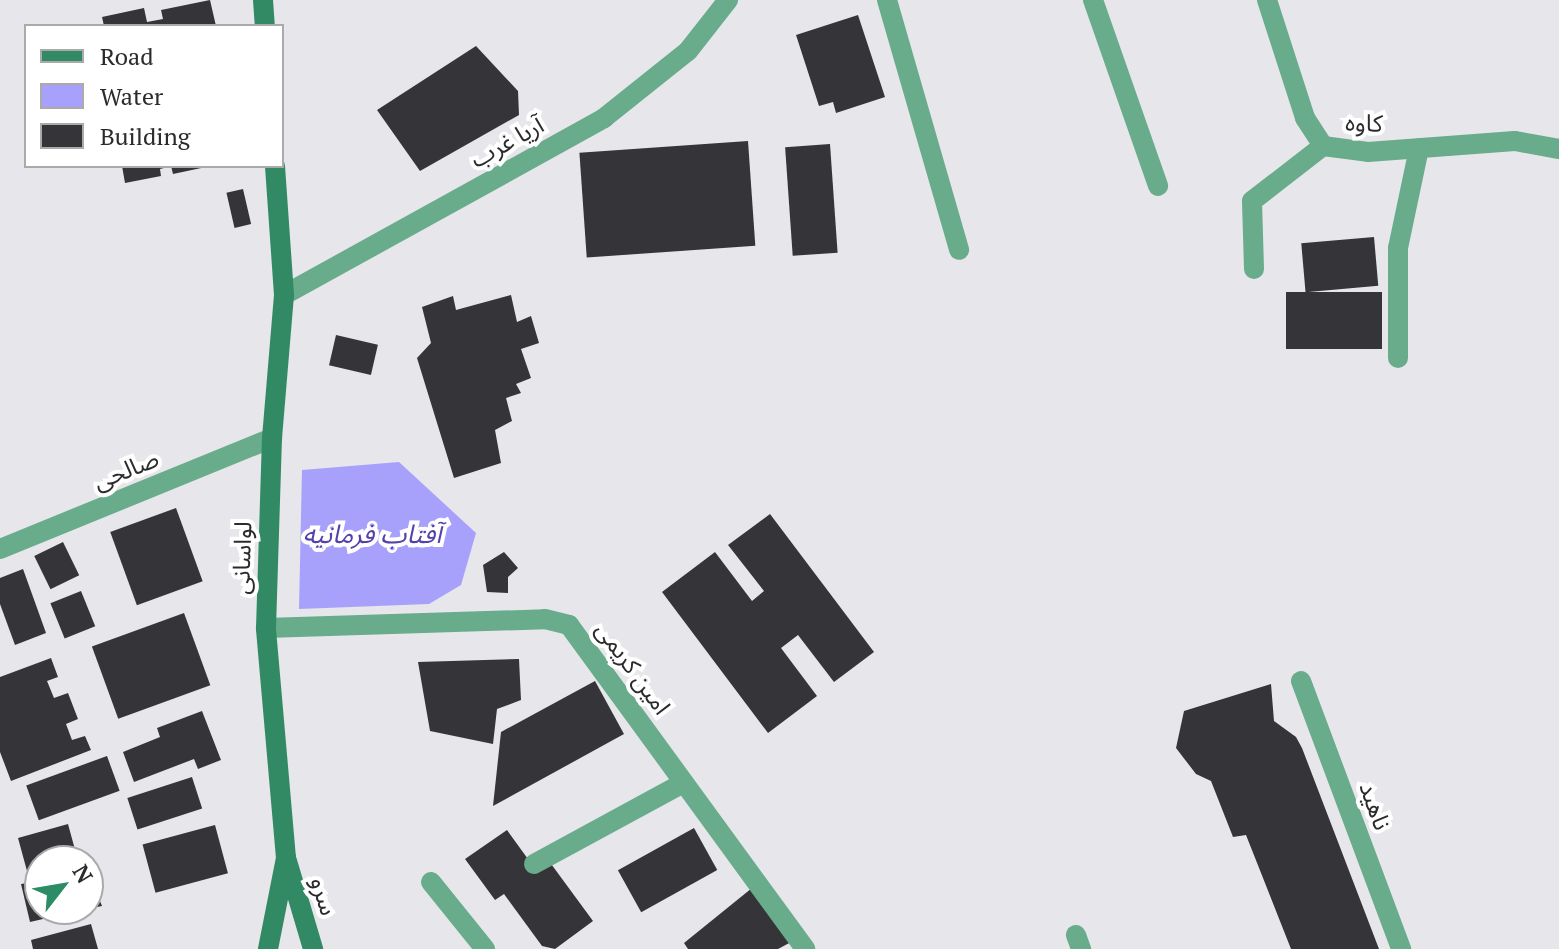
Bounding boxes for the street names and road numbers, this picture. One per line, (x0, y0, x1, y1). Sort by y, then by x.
street label: کاوه (1345, 108, 1383, 138)
street label: آریا غرب (465, 110, 549, 174)
street label: صالحی (89, 444, 163, 496)
street label: لواسانی (226, 521, 258, 595)
street label: امین کریمی (590, 616, 676, 720)
street label: ناهید (1353, 778, 1397, 834)
street label: سرو (305, 873, 343, 919)

